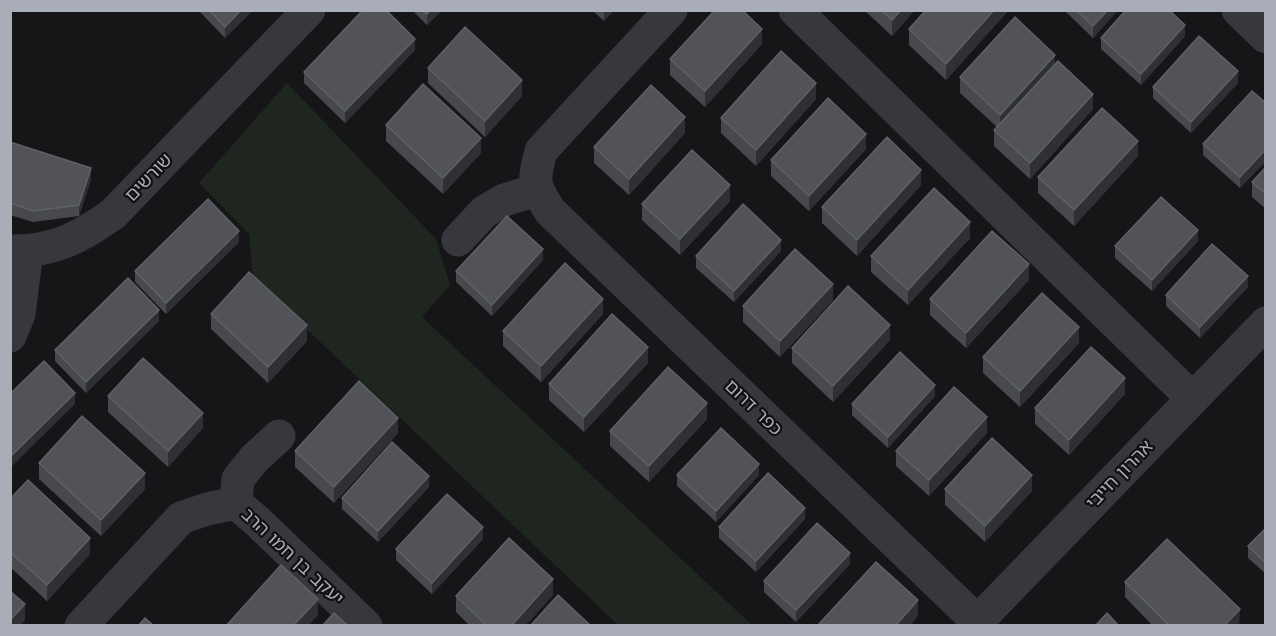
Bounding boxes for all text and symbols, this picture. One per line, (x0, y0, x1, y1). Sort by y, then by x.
street label: שורשים (120, 149, 176, 205)
street label: כפר דרום (721, 375, 787, 439)
street label: אהרון חייבי (1081, 436, 1157, 512)
street label: יעקב בן חמו הרב (238, 503, 348, 609)

